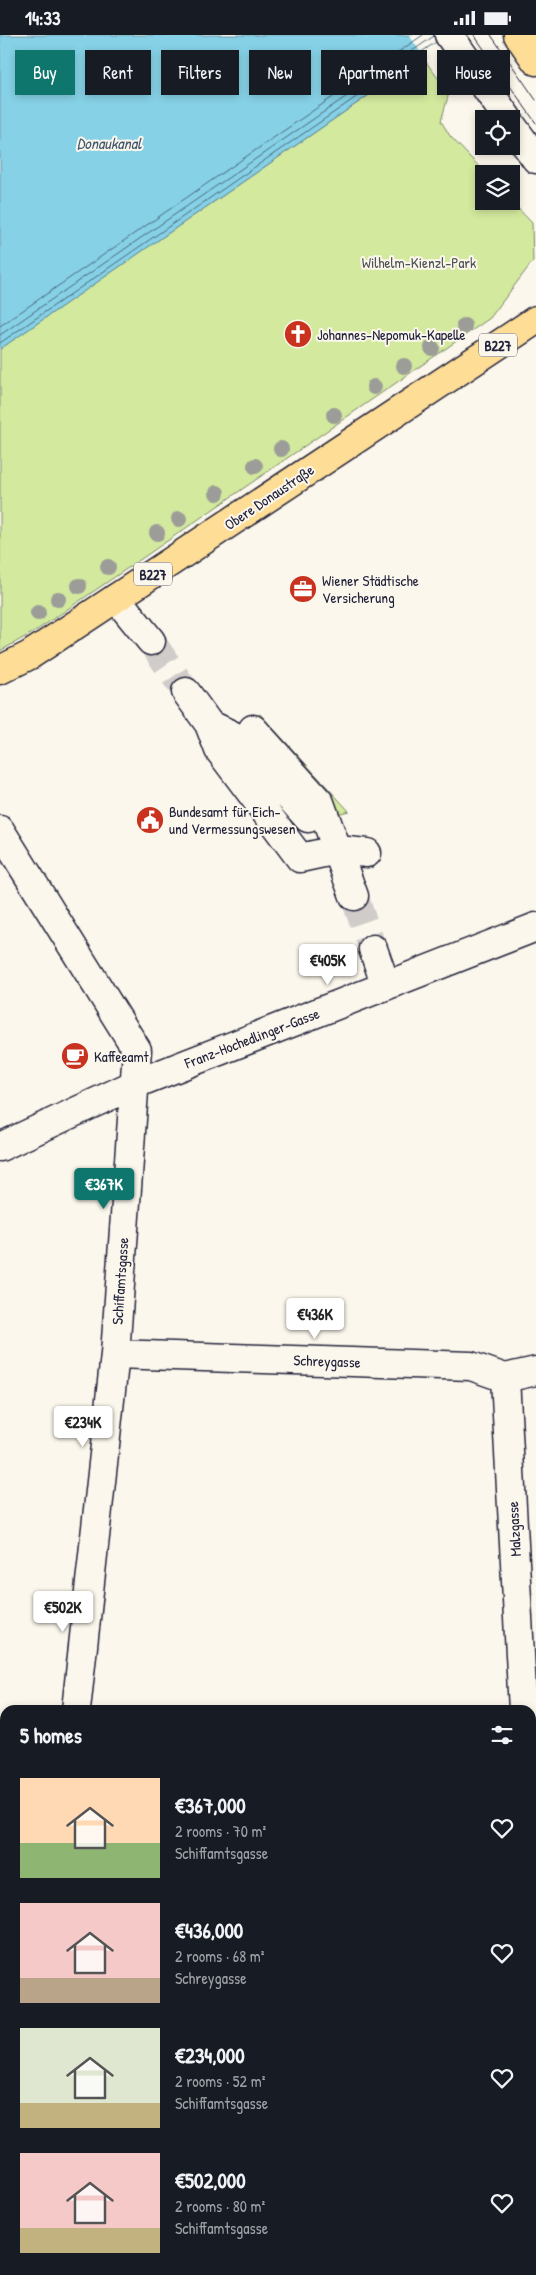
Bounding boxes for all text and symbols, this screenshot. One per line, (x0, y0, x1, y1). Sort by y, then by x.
text: 14:33 (25, 5, 60, 31)
chip: Buy (15, 50, 75, 95)
chip: Rent (85, 50, 151, 95)
chip: Filters (161, 50, 239, 95)
chip: New (249, 50, 311, 95)
chip: Apartment (321, 50, 427, 95)
chip: House (437, 50, 510, 95)
map controls (475, 110, 520, 210)
button: locate (475, 110, 520, 155)
water label: Donaukanal (77, 132, 142, 154)
button: layers (475, 165, 520, 210)
park label: Wilhelm-Kienzl-Park (362, 252, 476, 273)
church icon: Johannes-Nepomuk-Kapelle (283, 319, 313, 349)
place label: Johannes-Nepomuk-Kapelle (317, 324, 466, 345)
road number: B227 (479, 333, 517, 357)
street label: Obere Donaustraße (220, 459, 318, 535)
road number: B227 (134, 563, 172, 585)
place label: Wiener Städtische Versicherung (322, 570, 419, 608)
office icon: Wiener Städtische Versicherung (288, 574, 318, 604)
place label: Bundesamt für Eich- und Vermessungswesen (169, 801, 296, 839)
public building icon: Bundesamt für Eich- und Vermessungswesen (135, 805, 165, 835)
pin: €405K (293, 943, 363, 986)
text: €405K (310, 949, 346, 971)
street label: Franz-Hochedlinger-Gasse (181, 1003, 322, 1074)
cafe icon: Kaffeeamt (60, 1041, 90, 1071)
place label: Kaffeeamt (94, 1046, 150, 1067)
pin: €367K (69, 1167, 139, 1210)
text: €367K (85, 1173, 123, 1195)
street label: Schiffamtsgasse (106, 1237, 134, 1325)
pin: €436K (280, 1297, 350, 1340)
text: €436K (297, 1303, 333, 1325)
street label: Schreygasse (293, 1349, 361, 1373)
pin: €234K (48, 1405, 118, 1448)
text: €234K (65, 1411, 101, 1433)
street label: Malzgasse (502, 1501, 526, 1557)
pin: €502K (28, 1591, 98, 1633)
text: €502K (44, 1596, 82, 1618)
text: 5 homes (20, 1721, 82, 1750)
icon: filters (488, 1721, 516, 1749)
text: €367,000 (175, 1791, 246, 1820)
icon: home (60, 1798, 120, 1858)
icon: heart (488, 1814, 516, 1842)
text: 2 rooms · 70 m² (175, 1820, 266, 1842)
text: Schiffamtsgasse (175, 1842, 268, 1864)
text: €436,000 (175, 1916, 243, 1945)
icon: home (60, 1923, 120, 1983)
icon: heart (488, 1939, 516, 1967)
text: 2 rooms · 68 m² (175, 1945, 264, 1967)
text: Schreygasse (175, 1967, 247, 1989)
text: €234,000 (175, 2041, 245, 2070)
icon: home (60, 2048, 120, 2108)
icon: heart (488, 2064, 516, 2092)
text: 2 rooms · 52 m² (175, 2070, 265, 2092)
text: Schiffamtsgasse (175, 2092, 268, 2114)
text: €502,000 (175, 2166, 246, 2195)
icon: home (60, 2173, 120, 2233)
icon: heart (488, 2189, 516, 2217)
text: 2 rooms · 80 m² (175, 2195, 265, 2217)
text: Schiffamtsgasse (175, 2217, 268, 2239)

